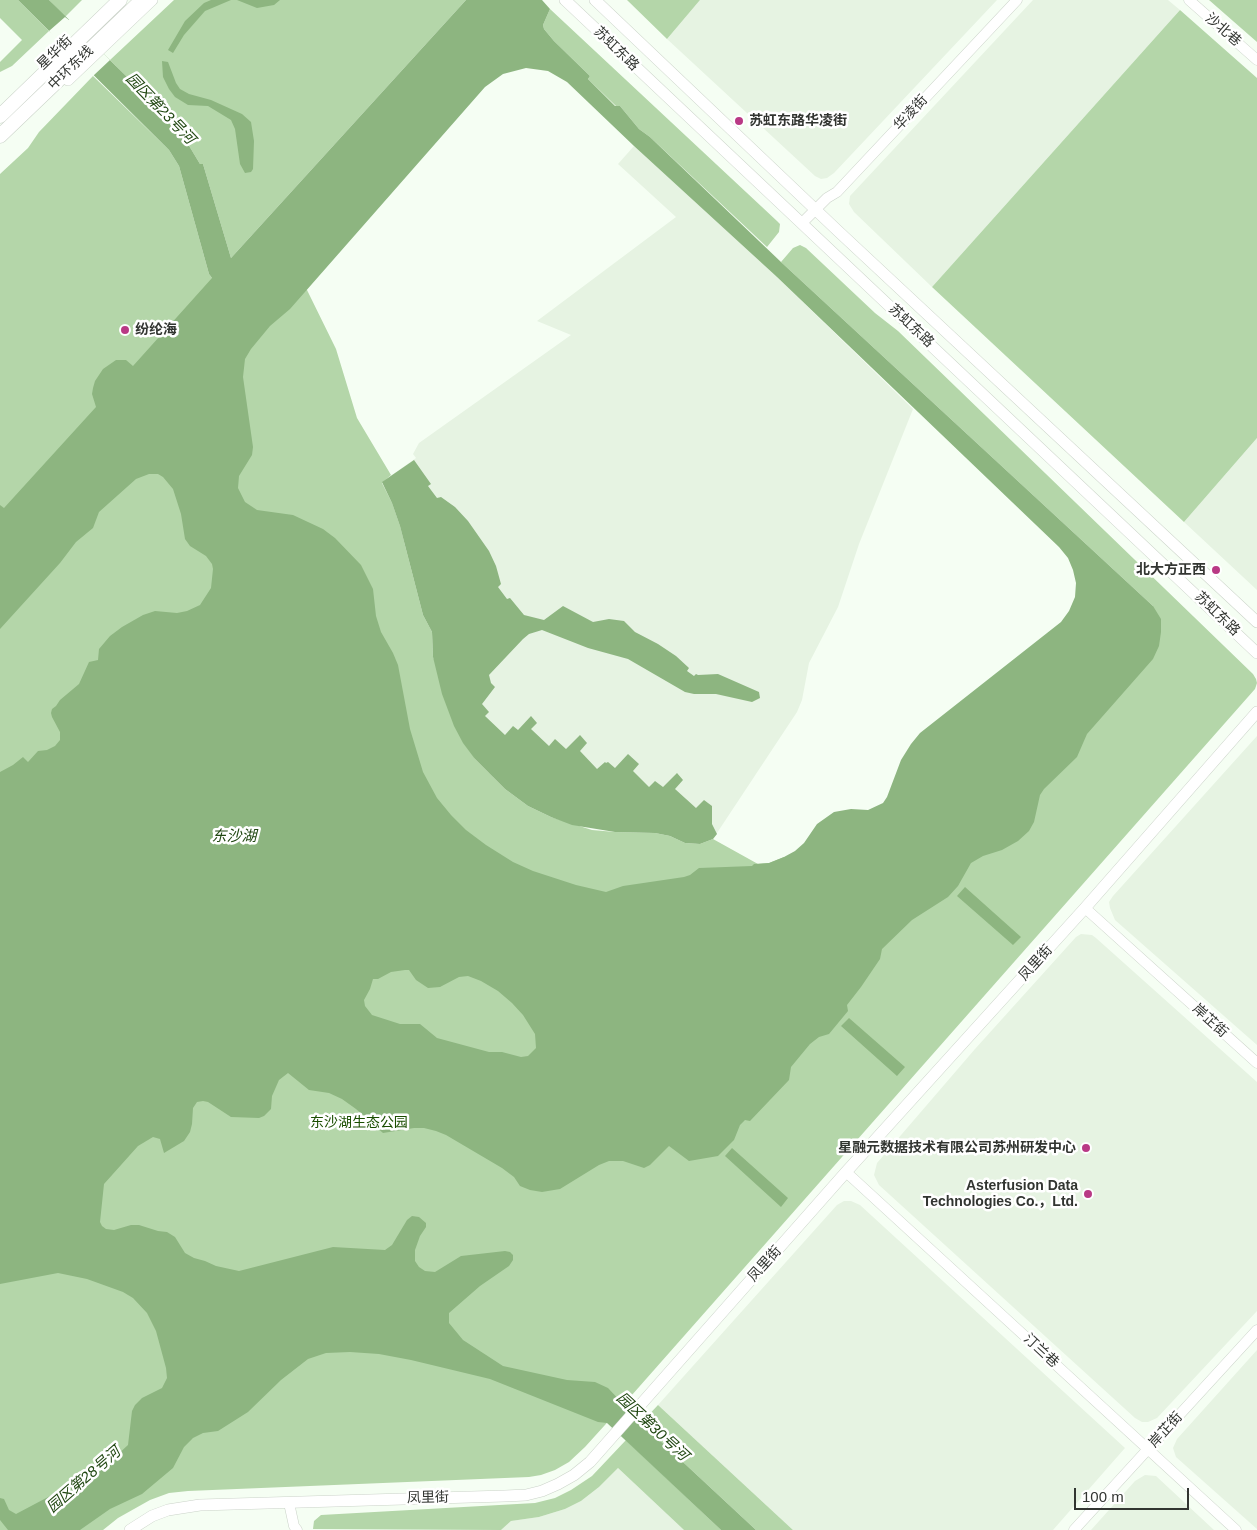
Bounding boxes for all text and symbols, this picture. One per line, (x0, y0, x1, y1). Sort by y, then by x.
street label: 沙北巷 (1202, 10, 1244, 50)
street label: 苏虹东路 (590, 24, 642, 74)
street label: 星华街 (34, 32, 76, 74)
street label: 中环东线 (45, 43, 97, 93)
water label: 园区第23号河 (122, 70, 198, 148)
street label: 华凌街 (891, 92, 931, 134)
place label: 苏虹东路华凌街 (749, 113, 847, 129)
marker: 苏虹东路华凌街 (733, 115, 745, 127)
street label: 苏虹东路 (885, 301, 937, 351)
place label: 纷纶海 (135, 322, 177, 338)
marker: 纷纶海 (119, 324, 131, 336)
place label: 北大方正西 (1136, 562, 1206, 578)
marker: 北大方正西 (1210, 564, 1222, 576)
street label: 苏虹东路 (1191, 589, 1243, 639)
water label: 东沙湖 (212, 828, 256, 846)
street label: 凤里街 (1016, 942, 1056, 984)
street label: 岸芷街 (1189, 1001, 1231, 1041)
park label: 东沙湖生态公园 (310, 1115, 408, 1131)
place label: 星融元数据技术有限公司苏州研发中心 (838, 1140, 1076, 1156)
marker: 星融元数据技术有限公司苏州研发中心 (1080, 1142, 1092, 1154)
place label: Asterfusion Data Technologies Co.，Ltd. (923, 1178, 1078, 1210)
marker: Asterfusion Data Technologies Co.，Ltd. (1082, 1188, 1094, 1200)
street label: 凤里街 (745, 1243, 785, 1285)
street label: 汀兰巷 (1020, 1331, 1062, 1371)
water label: 园区第30号河 (612, 1389, 692, 1465)
street label: 岸芷街 (1146, 1409, 1186, 1451)
water label: 园区第28号河 (43, 1443, 125, 1517)
scale bar (1077, 1478, 1192, 1510)
text: 100 m (1082, 1488, 1124, 1505)
street label: 凤里街 (407, 1489, 449, 1507)

